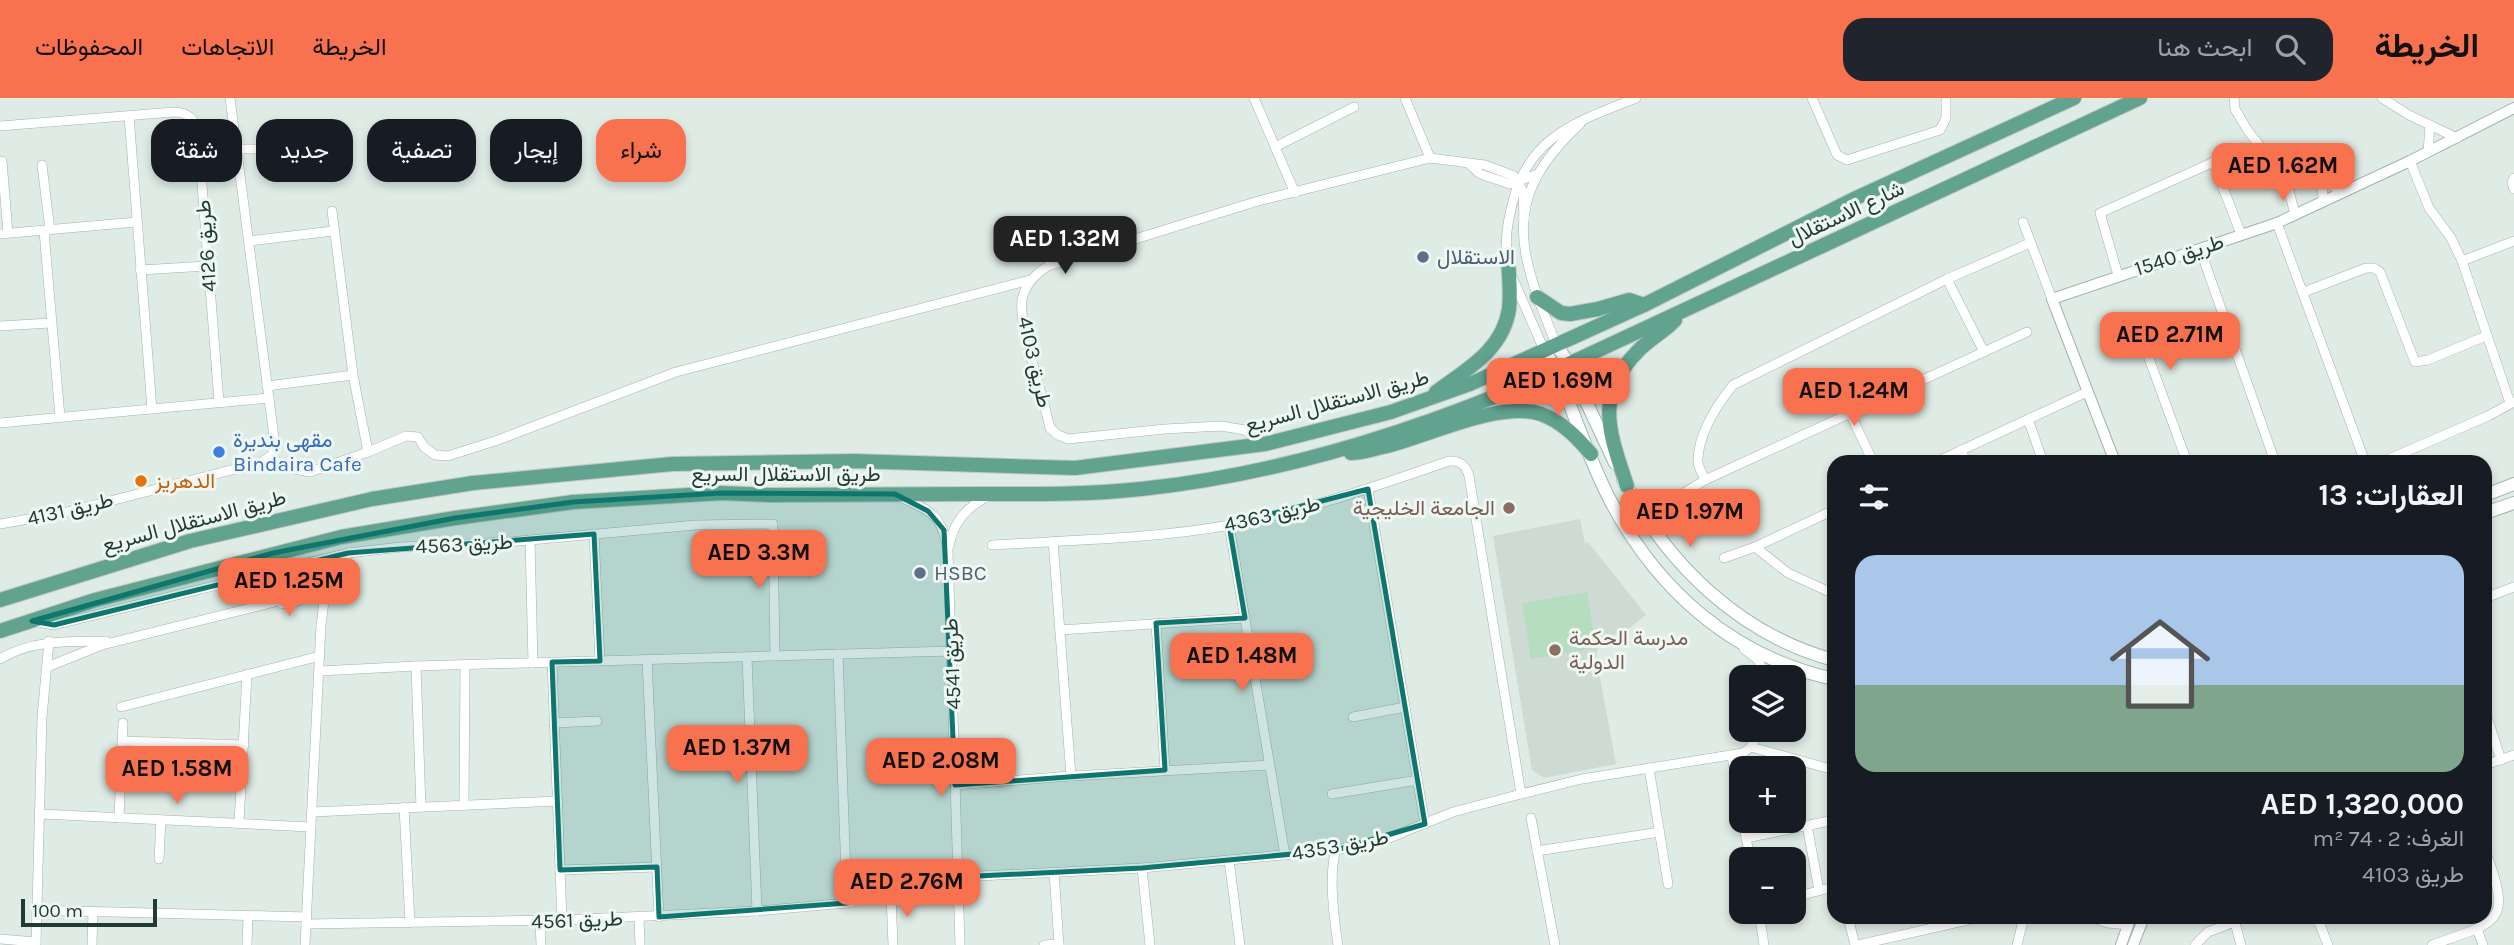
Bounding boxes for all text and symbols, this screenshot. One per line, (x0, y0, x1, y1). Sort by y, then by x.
search box (1843, 18, 2333, 81)
text: الخريطة (2375, 27, 2479, 65)
icon: search (2271, 30, 2309, 68)
text: ابحث هنا (2157, 32, 2253, 63)
text: المحفوظات (35, 33, 143, 61)
text: الاتجاهات (181, 33, 274, 61)
text: الخريطة (312, 33, 387, 61)
chip: شقة (151, 119, 242, 182)
chip: جديد (256, 119, 353, 182)
chip: تصفية (367, 119, 476, 182)
chip: إيجار (490, 119, 582, 182)
chip: شراء (596, 119, 686, 182)
pin: AED 1.62M (2203, 144, 2363, 203)
text: AED 1.62M (2228, 152, 2338, 179)
street label: شارع الاستقلال (1784, 176, 1909, 252)
street label: طريق 4126 (191, 199, 222, 293)
pin: AED 1.32M (985, 216, 1145, 276)
text: AED 1.32M (1010, 225, 1120, 252)
street label: طريق 1540 (2131, 229, 2227, 282)
place label: الاستقلال (1437, 245, 1515, 269)
marker: الاستقلال (1415, 249, 1431, 265)
pin: AED 2.71M (2090, 313, 2250, 372)
street label: طريق 4103 (1012, 314, 1057, 410)
text: AED 2.71M (2116, 321, 2224, 348)
pin: AED 1.69M (1478, 358, 1638, 418)
street label: طريق الاستقلال السريع (1242, 365, 1432, 439)
text: AED 1.69M (1503, 367, 1613, 394)
pin: AED 1.24M (1774, 368, 1934, 428)
text: AED 1.24M (1799, 377, 1909, 404)
place label: مقهى بنديرة Bindaira Cafe (233, 428, 362, 476)
marker: مقهى بنديرة Bindaira Cafe (211, 444, 227, 460)
street label: طريق الاستقلال السريع (691, 462, 881, 488)
place label: الدهريز (154, 469, 215, 494)
marker: الدهريز (133, 473, 149, 489)
text: العقارات: 13 (2318, 477, 2464, 513)
icon: filters (1855, 478, 1893, 516)
street label: طريق الاستقلال السريع (99, 485, 289, 559)
street label: طريق 4131 (25, 487, 116, 532)
pin: AED 1.97M (1610, 490, 1770, 549)
street label: طريق 4363 (1222, 491, 1323, 538)
place label: الجامعة الخليجية (1353, 496, 1495, 520)
text: AED 1.97M (1636, 498, 1744, 525)
marker: الجامعة الخليجية (1501, 500, 1517, 516)
street label: طريق 4563 (415, 529, 513, 560)
pin: AED 3.3M (687, 531, 831, 590)
text: AED 3.3M (707, 539, 811, 566)
pin: AED 1.25M (209, 559, 369, 618)
place label: HSBC (934, 561, 987, 585)
marker: HSBC (912, 565, 928, 581)
text: AED 1.25M (234, 567, 344, 594)
icon: home (2097, 601, 2223, 727)
street label: طريق 4541 (938, 618, 967, 710)
place label: مدرسة الحكمة الدولية (1569, 626, 1688, 675)
pin: AED 1.48M (1162, 634, 1322, 693)
text: AED 1.48M (1186, 642, 1298, 669)
marker: مدرسة الحكمة الدولية (1547, 642, 1563, 658)
map controls (1729, 665, 1806, 924)
button: layers (1729, 665, 1806, 742)
pin: AED 1.37M (657, 726, 817, 785)
text: AED 1.37M (683, 734, 791, 761)
pin: AED 2.08M (861, 738, 1021, 798)
pin: AED 1.58M (97, 746, 257, 806)
text: AED 2.08M (882, 747, 1000, 774)
text: AED 1.58M (122, 755, 233, 782)
button: + (1729, 756, 1806, 833)
text: AED 1,320,000 (2261, 786, 2464, 822)
street label: طريق 4353 (1290, 825, 1390, 866)
text: الغرف: 2 · 74 m² (2313, 825, 2464, 852)
button: − (1729, 847, 1806, 924)
pin: AED 2.76M (827, 860, 987, 919)
text: طريق 4103 (2362, 861, 2464, 888)
text: AED 2.76M (850, 868, 964, 895)
scale bar (21, 896, 158, 928)
text: 100 m (32, 900, 83, 922)
street label: طريق 4561 (531, 906, 623, 935)

